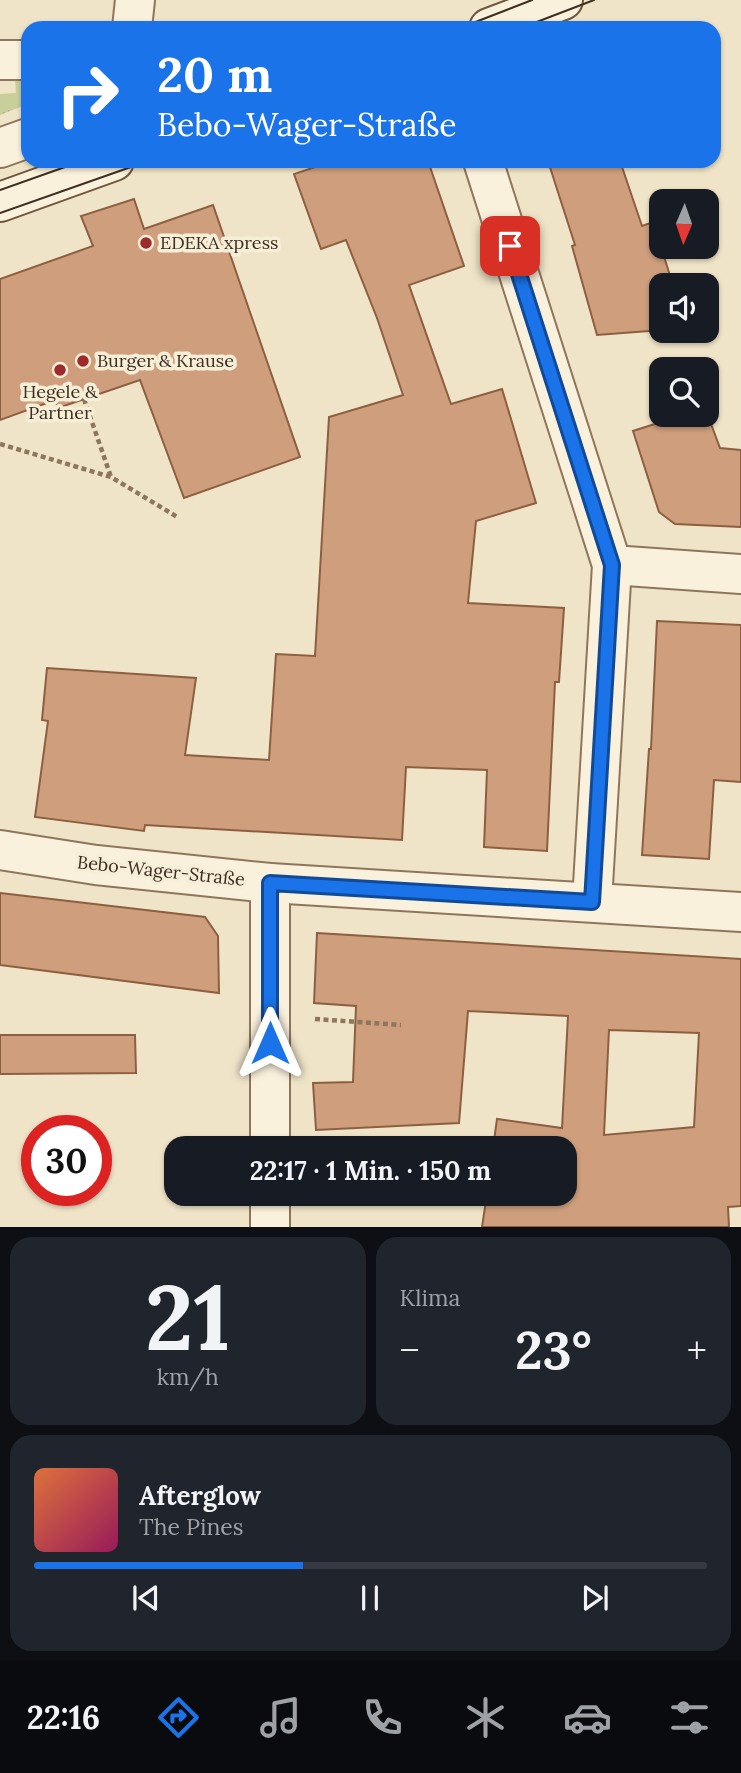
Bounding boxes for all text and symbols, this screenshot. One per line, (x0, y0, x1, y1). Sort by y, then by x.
text: 20 m (157, 43, 272, 105)
icon: right (42, 49, 133, 140)
text: Bebo-Wager-Straße (157, 104, 457, 145)
north arrow (649, 189, 719, 259)
map controls (649, 189, 719, 427)
pin (480, 216, 540, 276)
icon: arrive (491, 227, 529, 265)
place label: EDEKA xpress (160, 231, 278, 254)
marker: EDEKA xpress (138, 235, 154, 251)
button: sound (649, 273, 719, 343)
place label: Burger & Krause (97, 349, 234, 372)
marker: Burger & Krause (75, 353, 91, 369)
button: search (649, 357, 719, 427)
marker: Hegele & Partner (52, 362, 68, 378)
place label: Hegele & Partner (23, 380, 98, 424)
street label: Bebo-Wager-Straße (76, 850, 246, 891)
position arrow (233, 1006, 307, 1080)
speed limit sign: 30 (21, 1115, 112, 1206)
text: 22:17 · 1 Min. · 150 m (250, 1154, 491, 1187)
text: 21 (145, 1258, 230, 1375)
text: Klima (400, 1283, 460, 1312)
text: 23° (515, 1317, 592, 1383)
text: − (400, 1326, 420, 1374)
text: + (687, 1326, 707, 1374)
text: km/h (157, 1362, 219, 1391)
text: Afterglow (139, 1479, 261, 1512)
text: The Pines (139, 1512, 244, 1541)
icon: previous (127, 1579, 165, 1617)
icon: pause (351, 1579, 389, 1617)
icon: next (576, 1579, 614, 1617)
icon: directions (154, 1693, 203, 1742)
icon: music (256, 1693, 305, 1742)
icon: phone (358, 1693, 407, 1742)
icon: climate (461, 1693, 510, 1742)
icon: car (563, 1693, 612, 1742)
icon: filters (665, 1693, 714, 1742)
text: 22:16 (27, 1697, 100, 1738)

